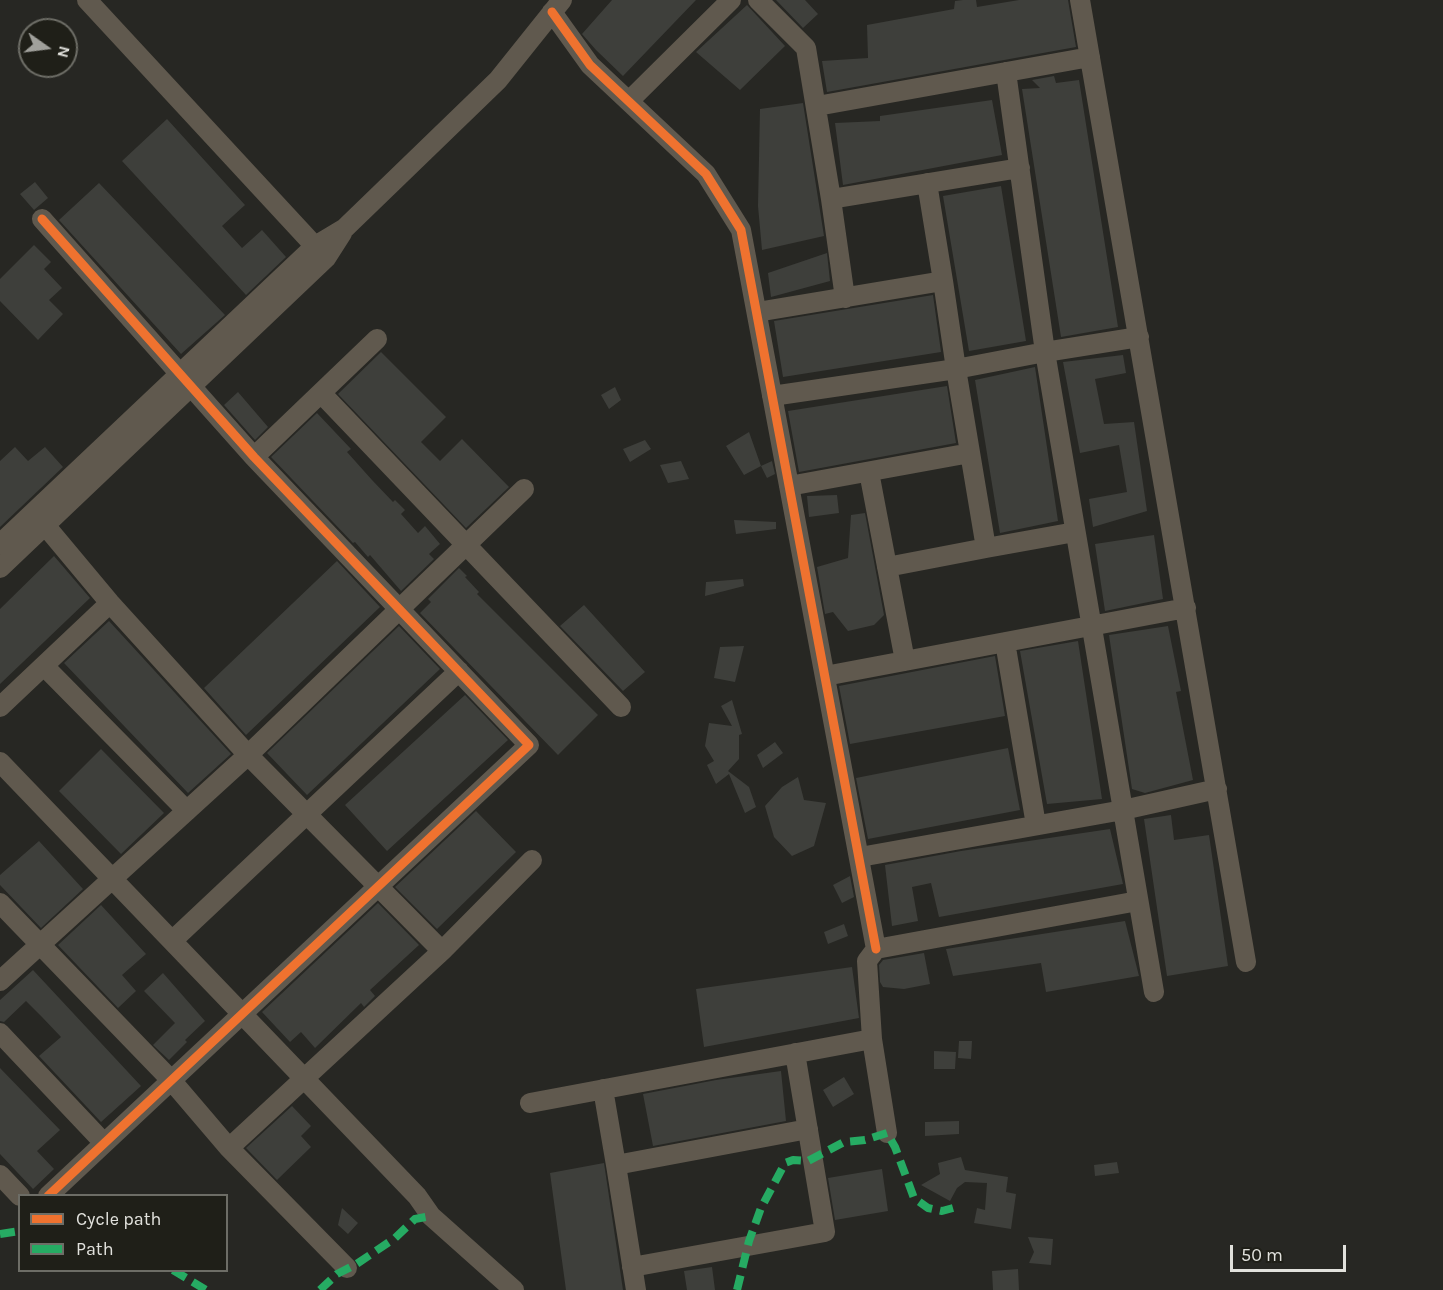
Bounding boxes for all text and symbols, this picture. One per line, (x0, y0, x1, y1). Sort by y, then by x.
north arrow (18, 18, 78, 78)
text: N (53, 44, 75, 60)
legend (18, 1194, 228, 1272)
text: Cycle path (76, 1208, 161, 1230)
scale bar (1233, 1233, 1348, 1271)
text: Path (76, 1238, 114, 1260)
text: 50 m (1241, 1244, 1283, 1266)

